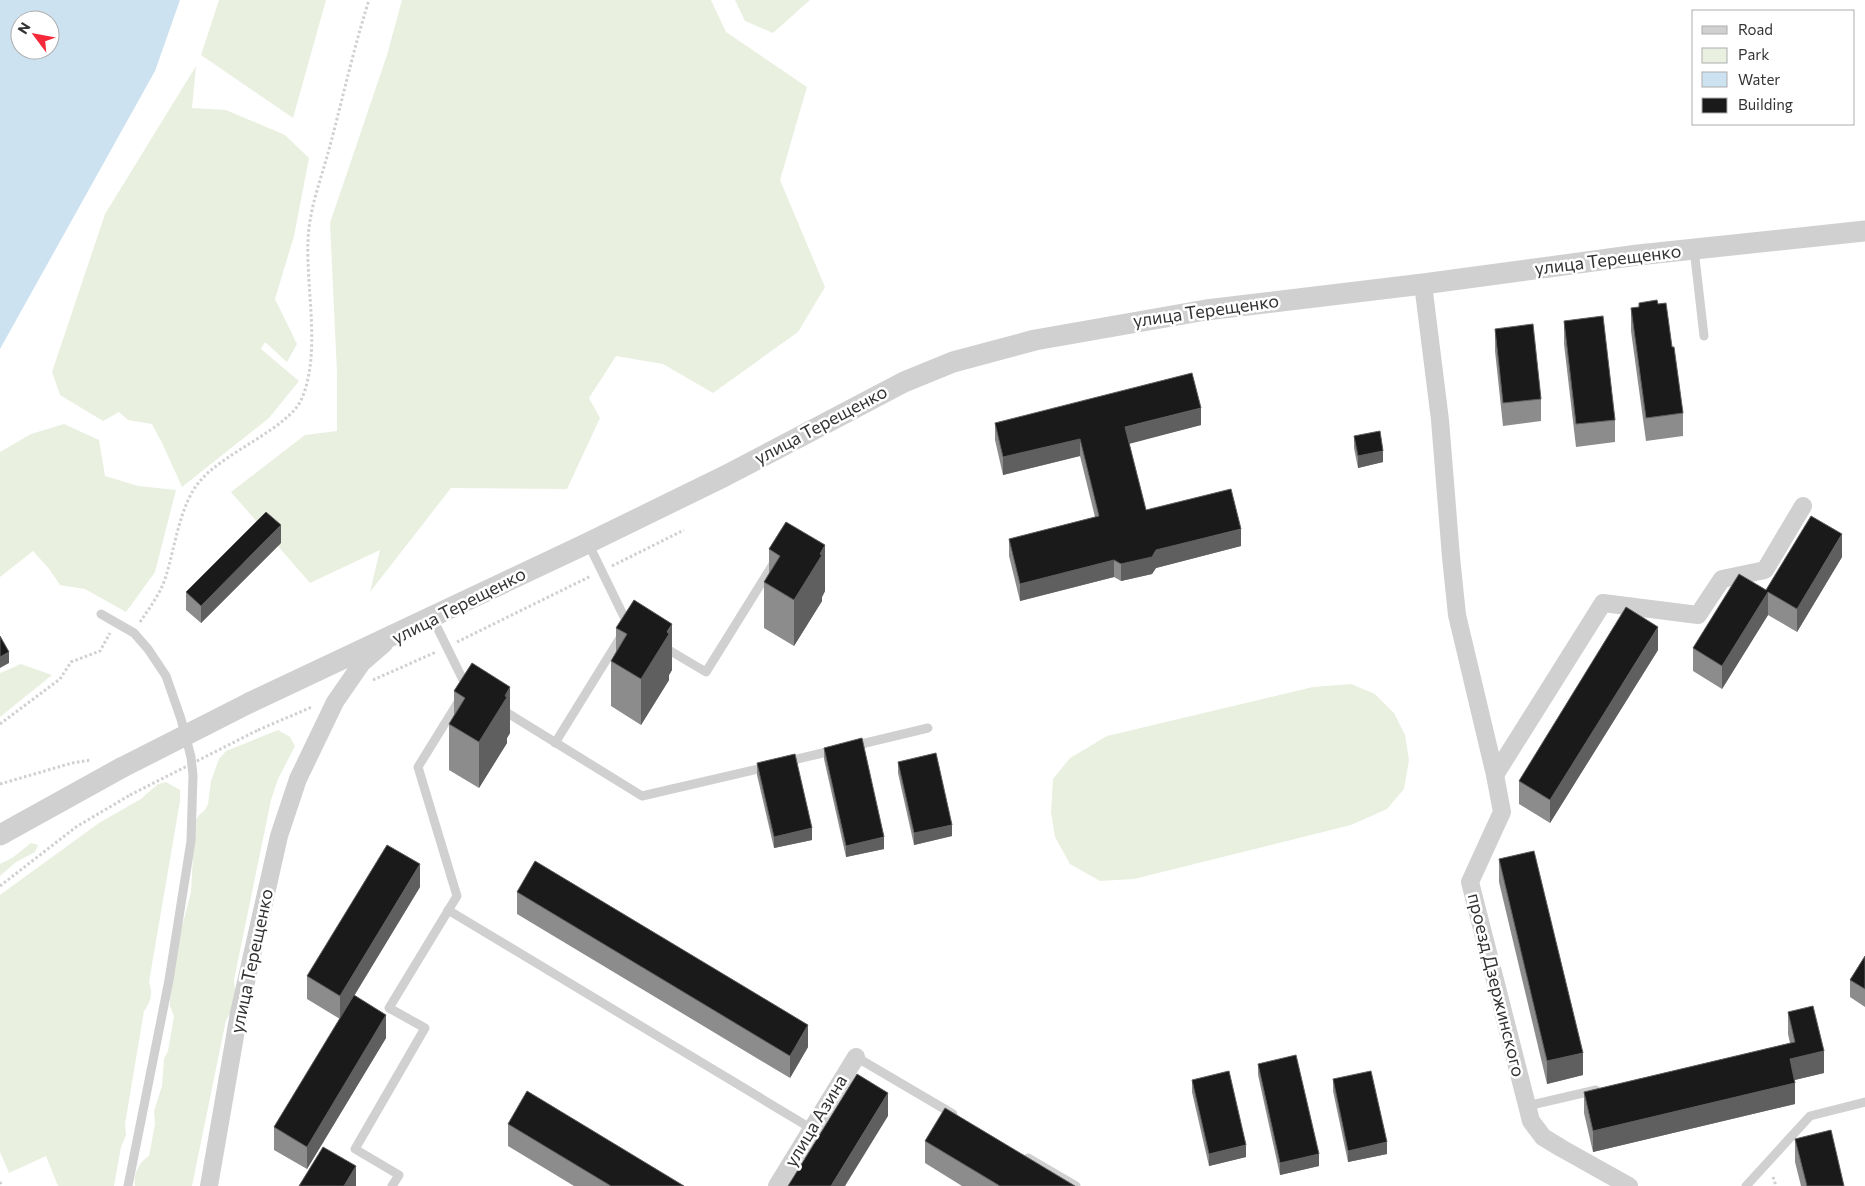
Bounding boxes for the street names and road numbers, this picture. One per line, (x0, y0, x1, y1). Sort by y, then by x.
street label: улица Терещенко (1533, 239, 1682, 279)
street label: улица Терещенко (1131, 289, 1280, 331)
street label: улица Терещенко (750, 380, 891, 468)
street label: улица Терещенко (388, 562, 529, 648)
street label: улица Терещенко (225, 886, 277, 1035)
street label: проезд Дзержинского (1464, 891, 1530, 1079)
street label: улица Азина (779, 1070, 851, 1171)

